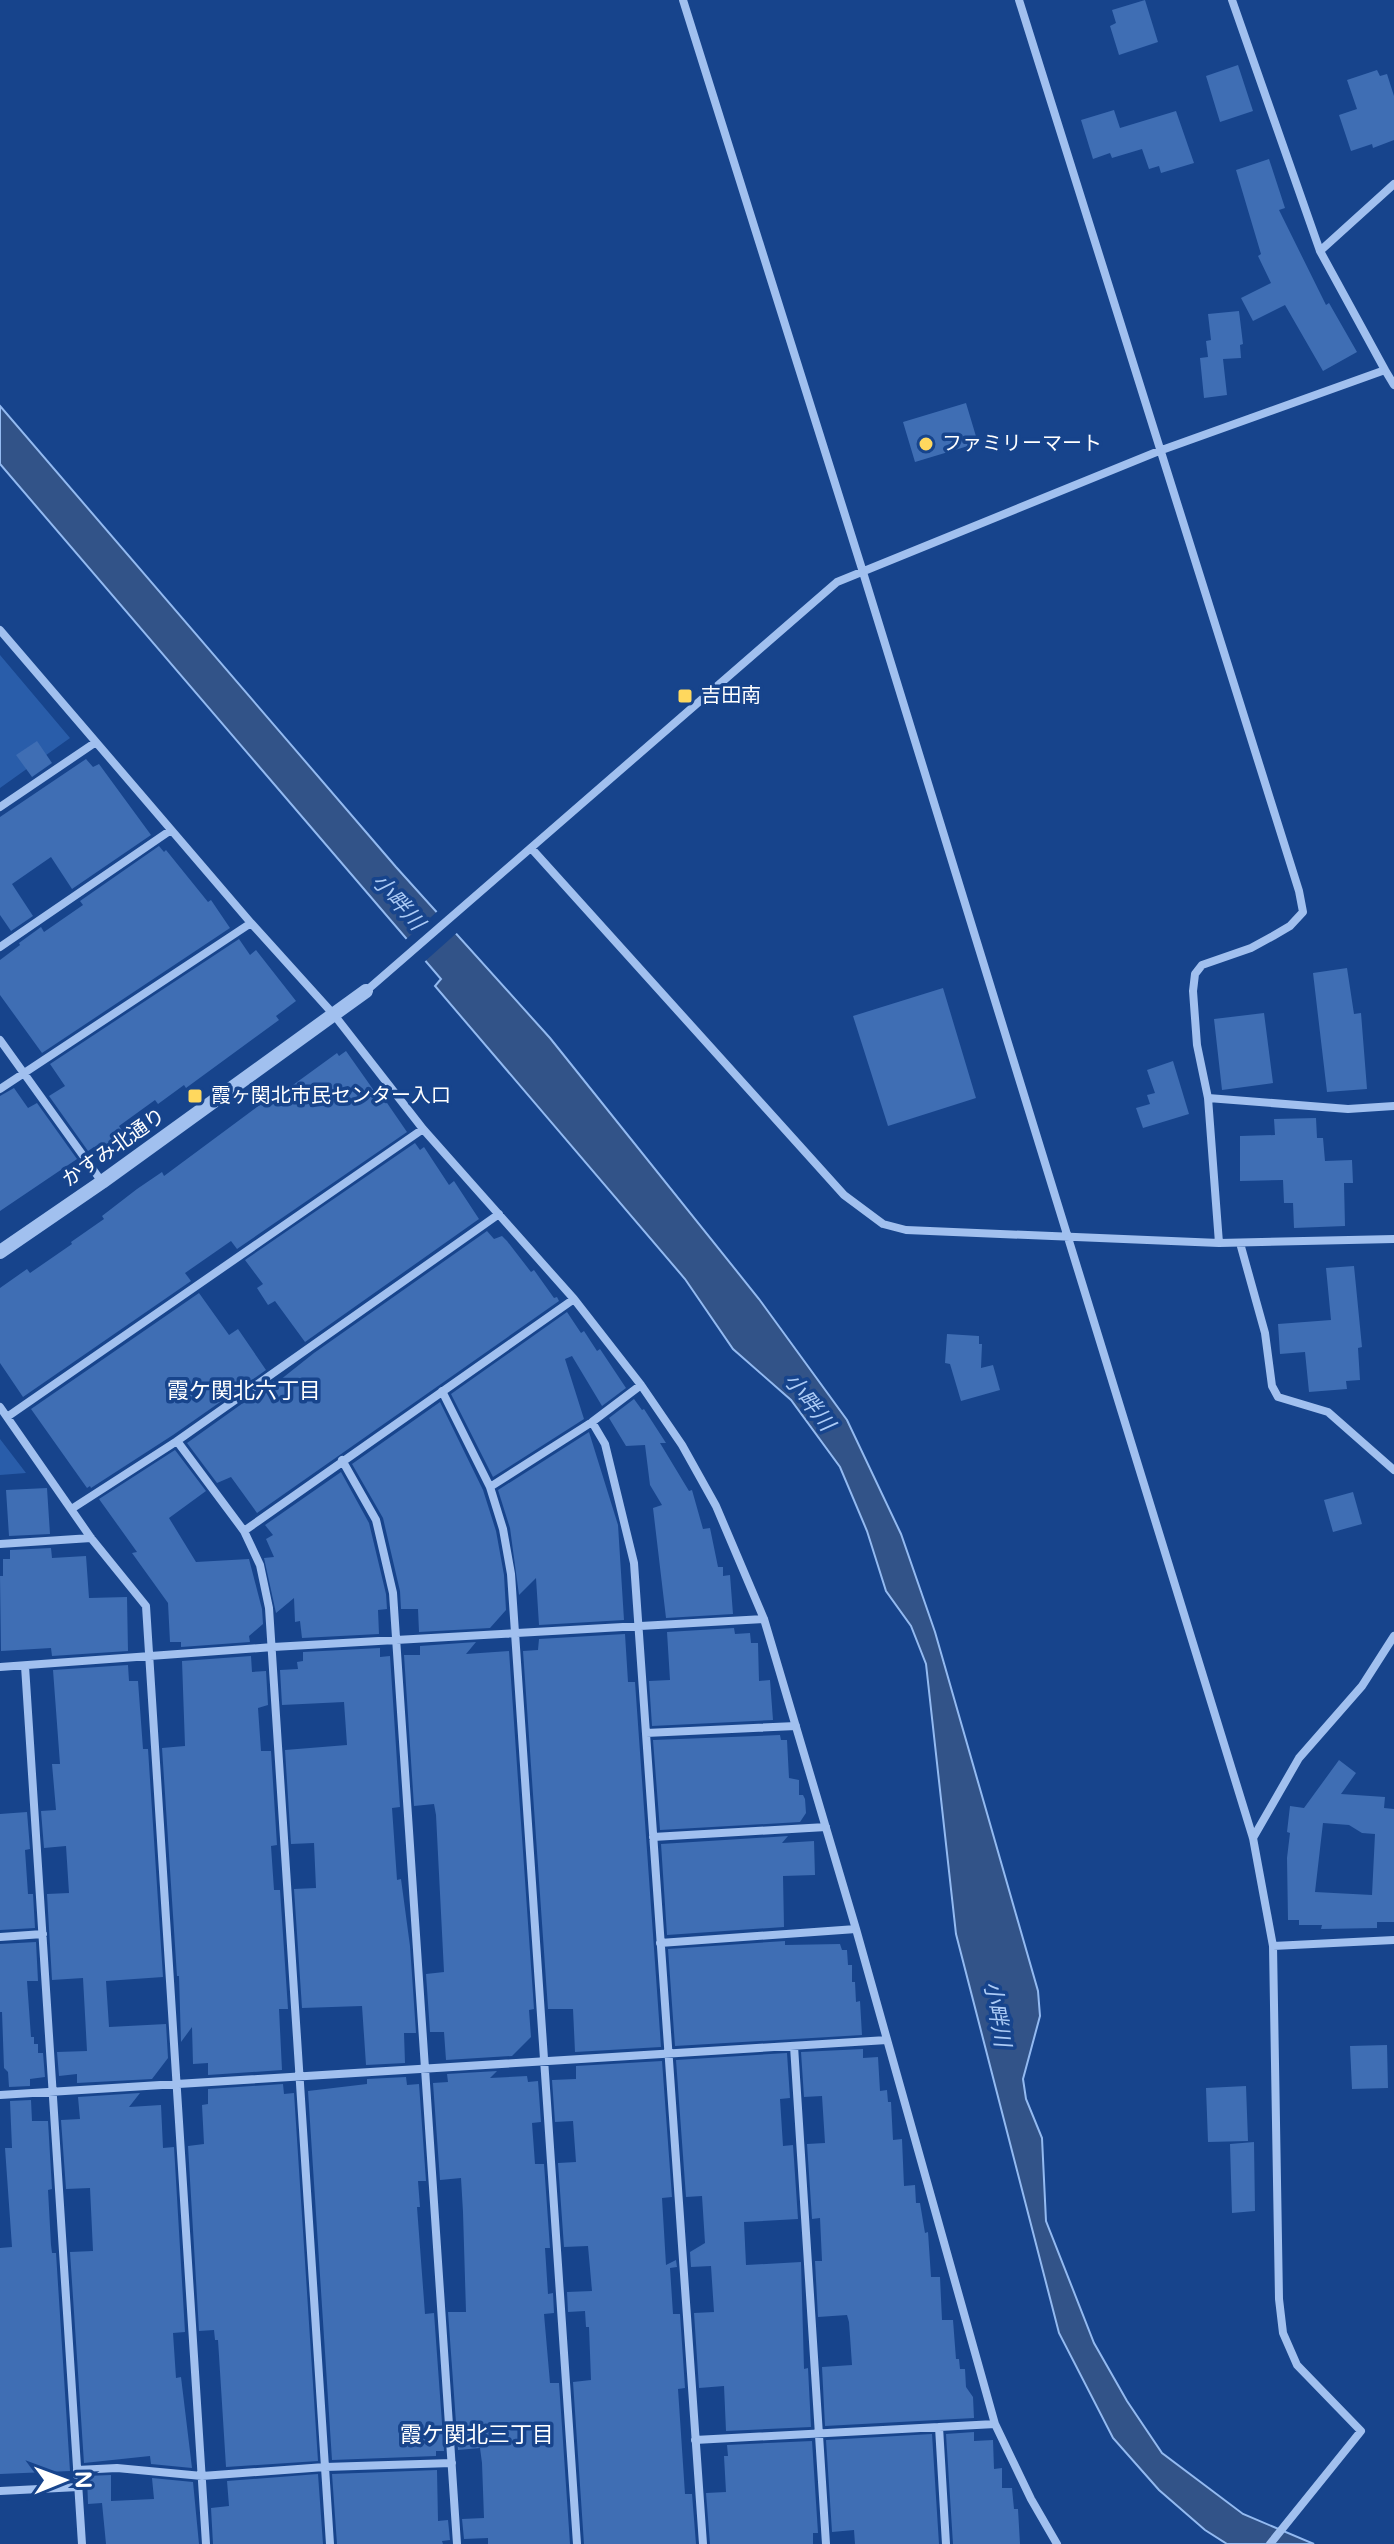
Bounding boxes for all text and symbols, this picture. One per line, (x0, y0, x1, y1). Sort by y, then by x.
place label: ファミリーマート (942, 432, 1102, 456)
marker: ファミリーマート (917, 435, 935, 453)
place label: 吉田南 (701, 684, 761, 708)
marker: 吉田南 (676, 687, 694, 705)
water label: 小畔川 (367, 869, 431, 937)
place label: 霞ヶ関北市民センター入口 (211, 1084, 451, 1108)
marker: 霞ヶ関北市民センター入口 (186, 1087, 204, 1105)
street label: かすみ北通り (58, 1104, 170, 1192)
water label: 小畔川 (778, 1368, 841, 1438)
district label: 霞ケ関北六丁目 (167, 1378, 321, 1404)
water label: 小畔川 (978, 1979, 1016, 2051)
district label: 霞ケ関北三丁目 (400, 2422, 554, 2448)
north arrow (24, 2440, 104, 2520)
text: N (70, 2471, 96, 2489)

